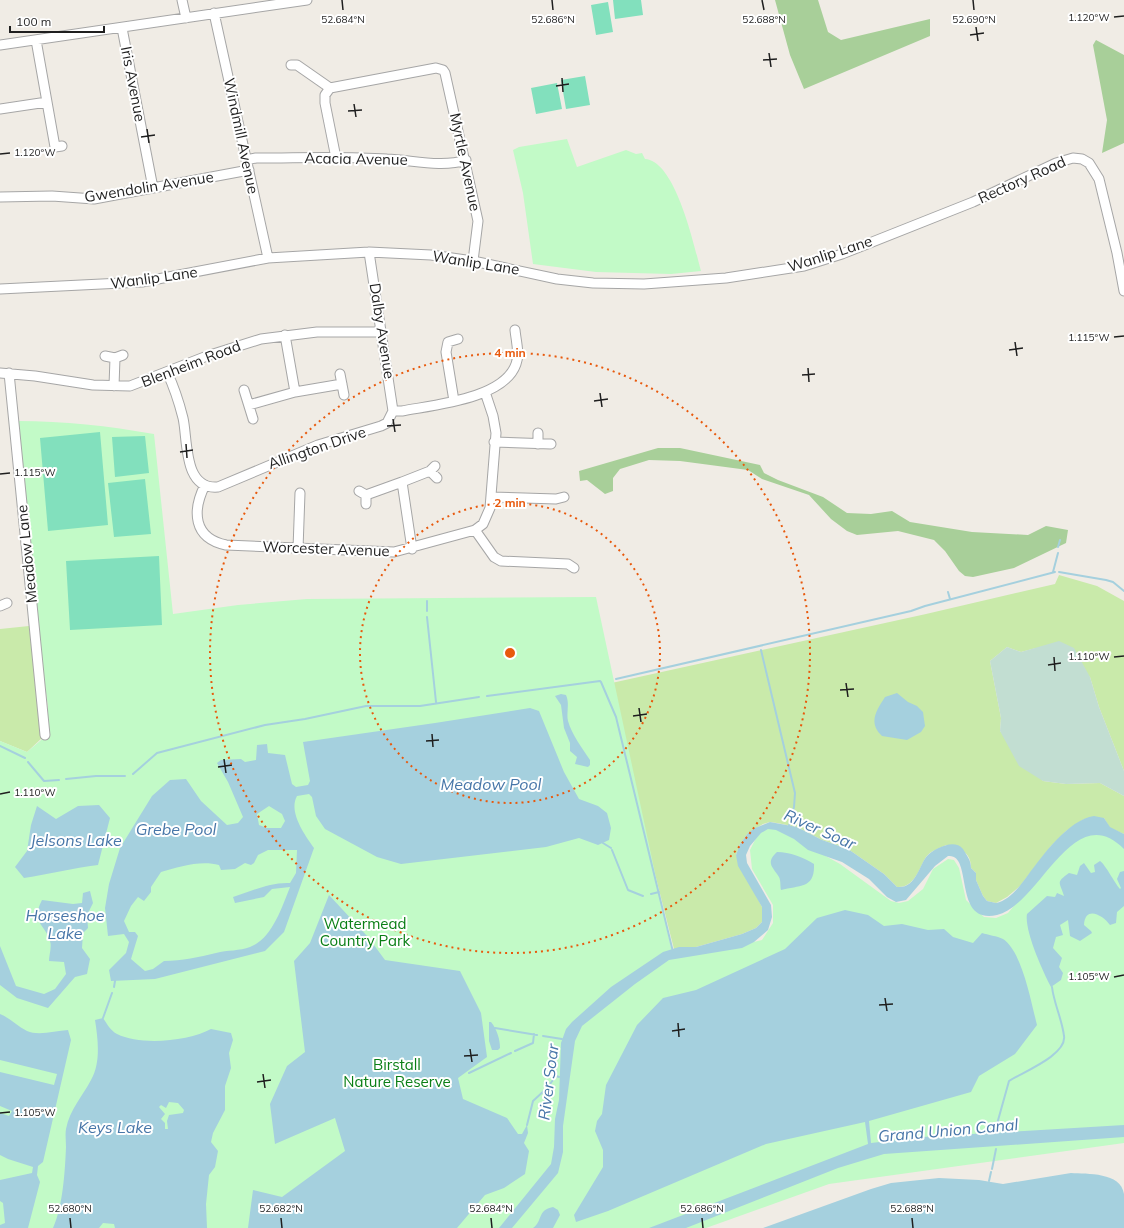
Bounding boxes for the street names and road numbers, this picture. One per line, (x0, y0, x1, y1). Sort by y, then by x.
street label: Iris Avenue (117, 45, 150, 123)
street label: Windmill Avenue (220, 76, 263, 196)
street label: Myrtle Avenue (446, 111, 485, 213)
street label: Acacia Avenue (304, 148, 408, 169)
street label: Rectory Road (975, 152, 1069, 207)
street label: Gwendolin Avenue (83, 167, 215, 206)
street label: Wanlip Lane (785, 231, 875, 276)
street label: Wanlip Lane (431, 246, 521, 279)
street label: Wanlip Lane (109, 262, 199, 293)
street label: Dalby Avenue (366, 282, 399, 380)
street label: Blenheim Road (138, 336, 243, 391)
street label: Allington Drive (265, 422, 368, 473)
street label: Meadow Lane (12, 504, 41, 604)
street label: Worcester Avenue (262, 537, 390, 560)

